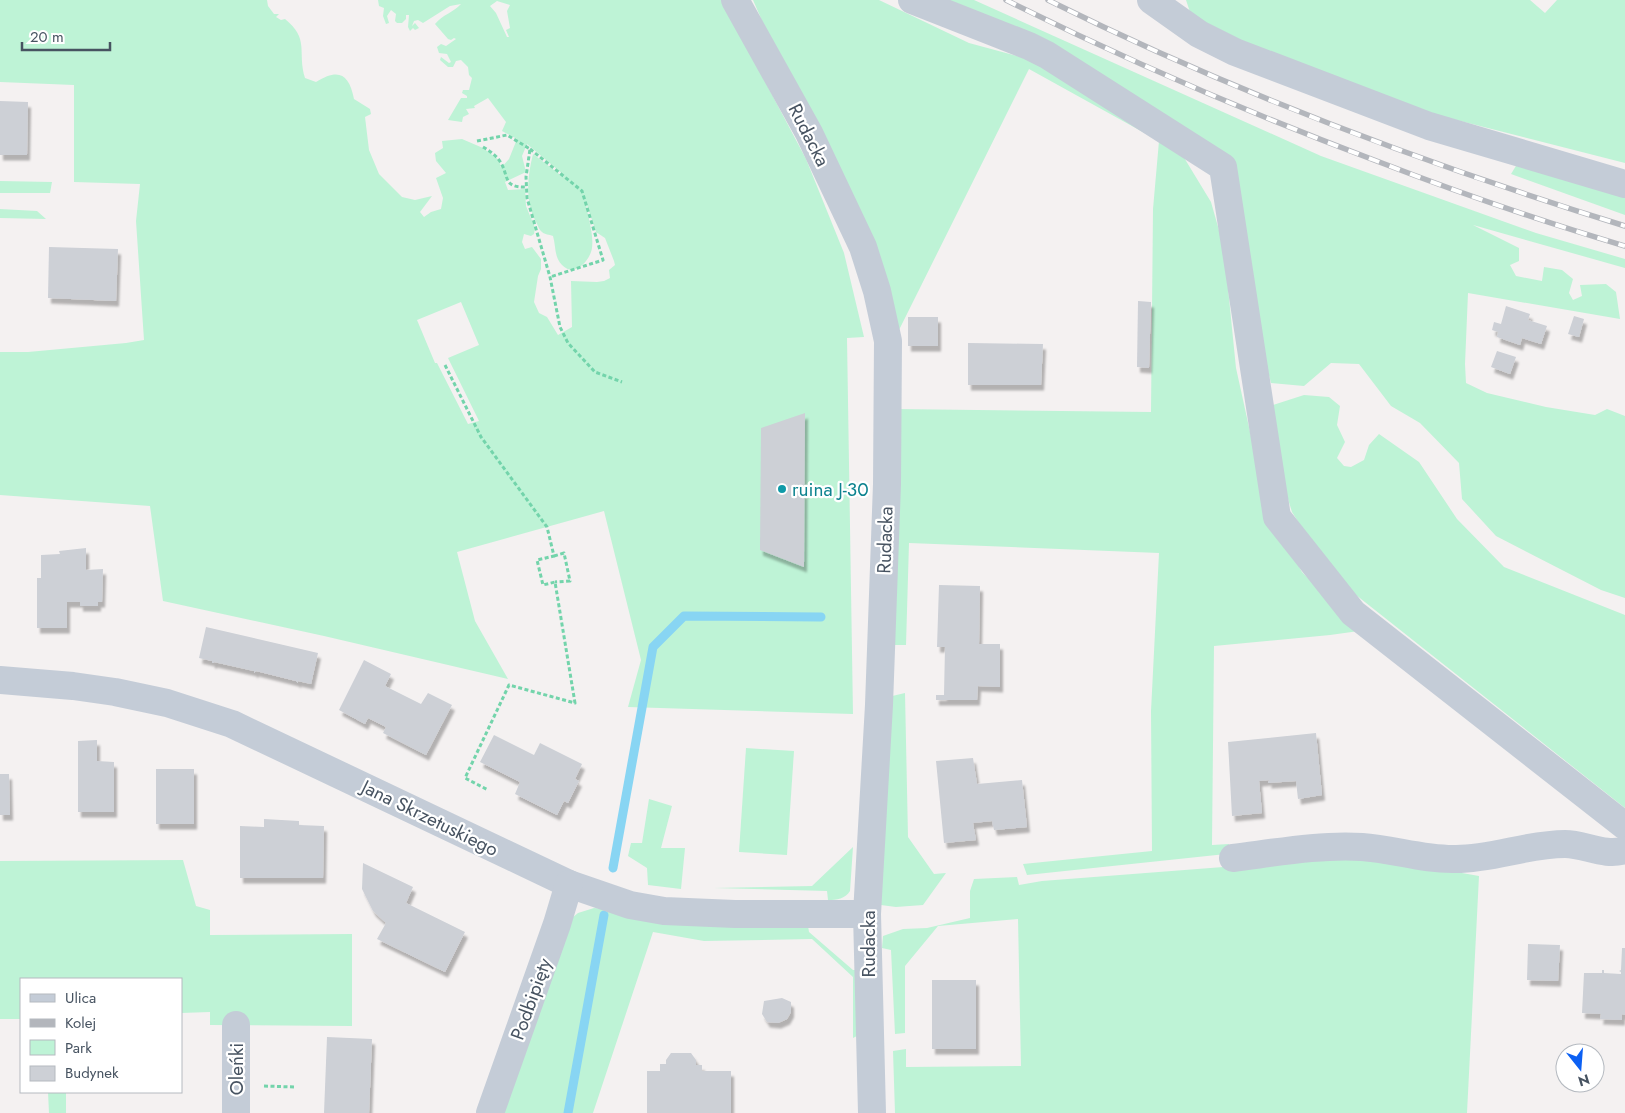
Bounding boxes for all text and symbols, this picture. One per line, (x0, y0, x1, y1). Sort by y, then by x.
scale bar (22, 20, 110, 52)
text: 20 m (30, 26, 64, 48)
street label: Rudacka (782, 99, 836, 171)
place label: ruina J-30 (792, 476, 869, 503)
marker: ruina J-30 (776, 483, 788, 495)
street label: Rudacka (870, 506, 900, 574)
street label: Jana Skrzetuskiego (354, 772, 503, 863)
street label: Rudacka (855, 910, 882, 978)
street label: Podbipięty (504, 954, 558, 1044)
legend (20, 978, 182, 1093)
text: Ulica (65, 987, 96, 1009)
text: Kolej (65, 1012, 96, 1034)
text: Park (65, 1037, 92, 1059)
street label: Oleńki (223, 1043, 250, 1095)
north arrow (1555, 1043, 1605, 1093)
text: Budynek (65, 1062, 119, 1084)
text: N (1576, 1069, 1592, 1092)

